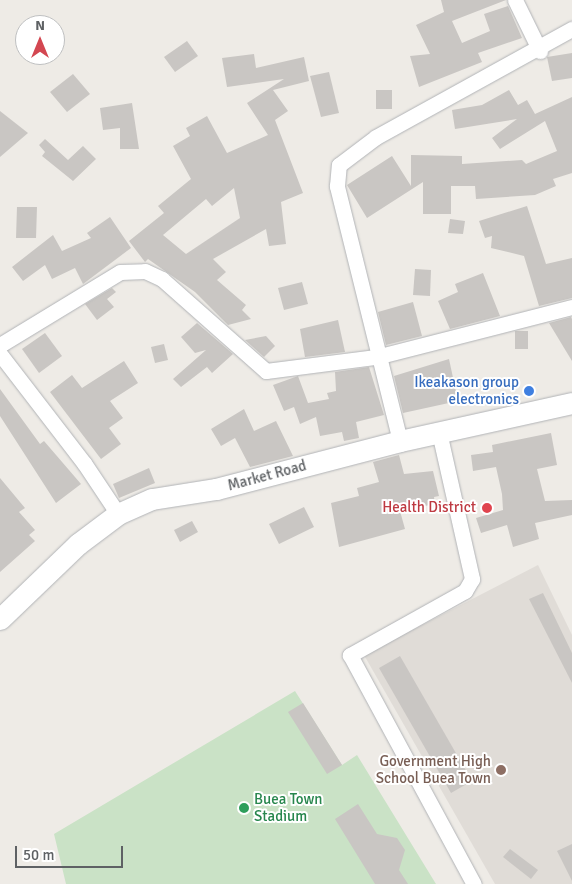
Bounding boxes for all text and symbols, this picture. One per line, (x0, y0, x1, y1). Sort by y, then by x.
north arrow (15, 15, 65, 65)
text: N (35, 17, 45, 34)
place label: Ikeakason group electronics (414, 373, 519, 408)
marker: Ikeakason group electronics (523, 385, 535, 397)
street label: Market Road (226, 457, 308, 495)
place label: Health District (382, 499, 476, 517)
marker: Health District (480, 501, 494, 515)
place label: Government High School Buea Town (376, 752, 491, 787)
marker: Government High School Buea Town (495, 764, 507, 776)
place label: Buea Town Stadium (254, 790, 322, 825)
marker: Buea Town Stadium (238, 802, 250, 814)
scale bar (18, 836, 125, 868)
text: 50 m (23, 846, 54, 864)

